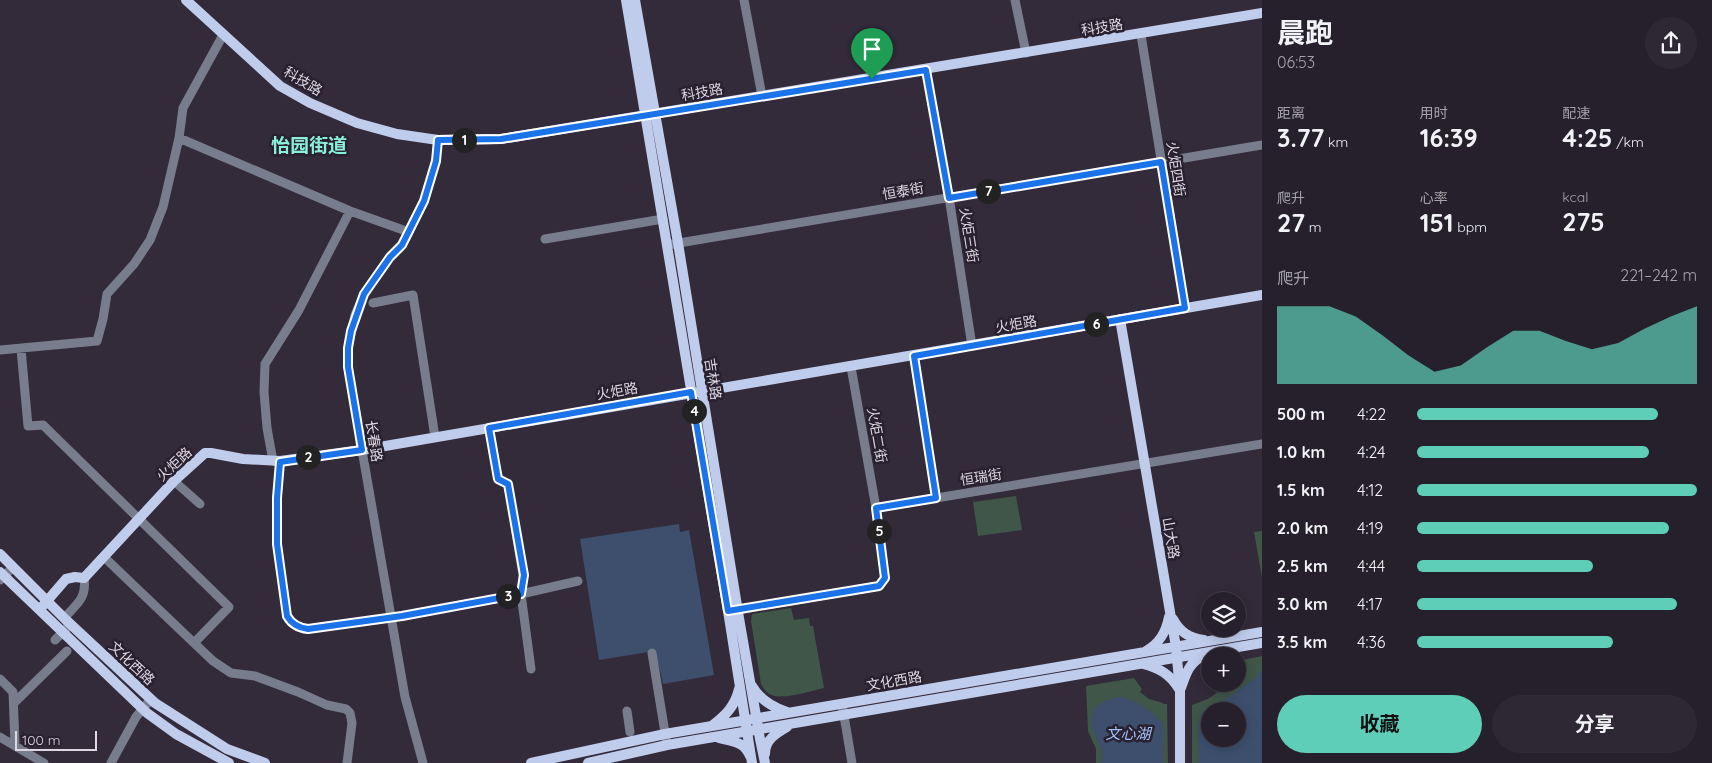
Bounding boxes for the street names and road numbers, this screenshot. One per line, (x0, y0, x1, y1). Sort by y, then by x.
street label: 科技路 (1080, 15, 1124, 39)
street label: 科技路 (280, 62, 326, 100)
street label: 科技路 (680, 79, 724, 105)
street label: 火炬四街 (1163, 140, 1189, 198)
street label: 恒泰街 (881, 178, 925, 204)
street label: 火炬三街 (956, 206, 982, 264)
street label: 火炬路 (994, 311, 1038, 337)
street label: 吉林路 (701, 357, 725, 401)
street label: 火炬路 (595, 378, 639, 404)
street label: 火炬二街 (863, 406, 891, 464)
street label: 长春路 (362, 419, 386, 463)
street label: 火炬路 (153, 443, 195, 485)
street label: 恒瑞街 (959, 465, 1003, 489)
street label: 山大路 (1158, 516, 1184, 560)
street label: 文化西路 (105, 637, 159, 689)
street label: 文化西路 (865, 667, 923, 695)

